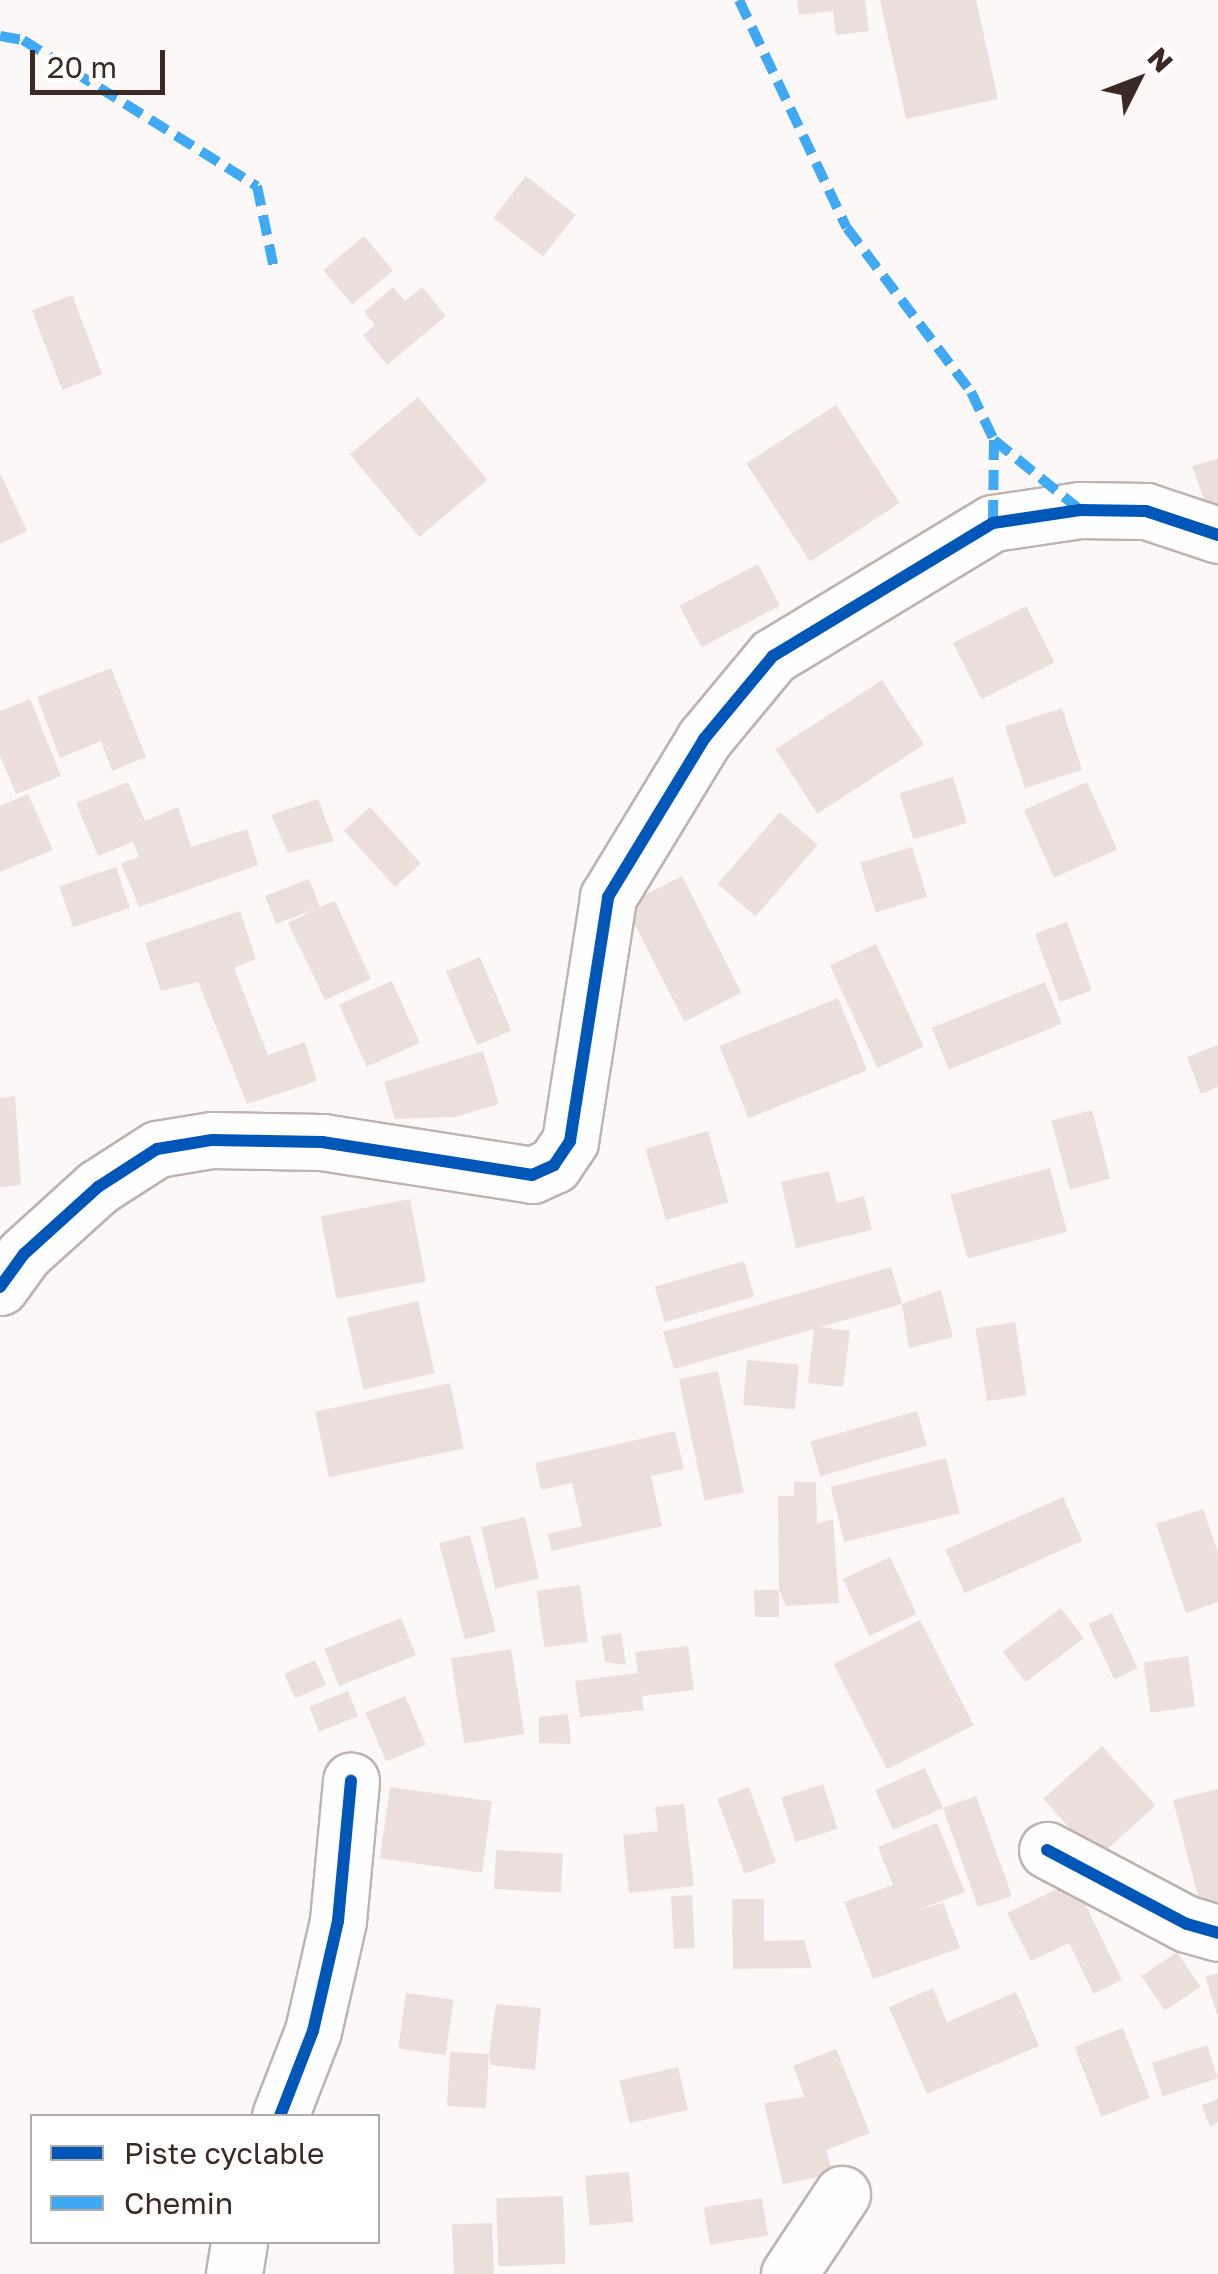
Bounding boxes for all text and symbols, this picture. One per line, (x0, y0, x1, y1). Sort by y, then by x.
scale bar (35, 30, 170, 92)
north arrow (1088, 30, 1188, 130)
text: N (1141, 41, 1180, 79)
text: 20 m (47, 49, 117, 85)
legend (30, 2114, 380, 2244)
text: Piste cyclable (124, 2135, 325, 2171)
text: Chemin (124, 2185, 233, 2221)

